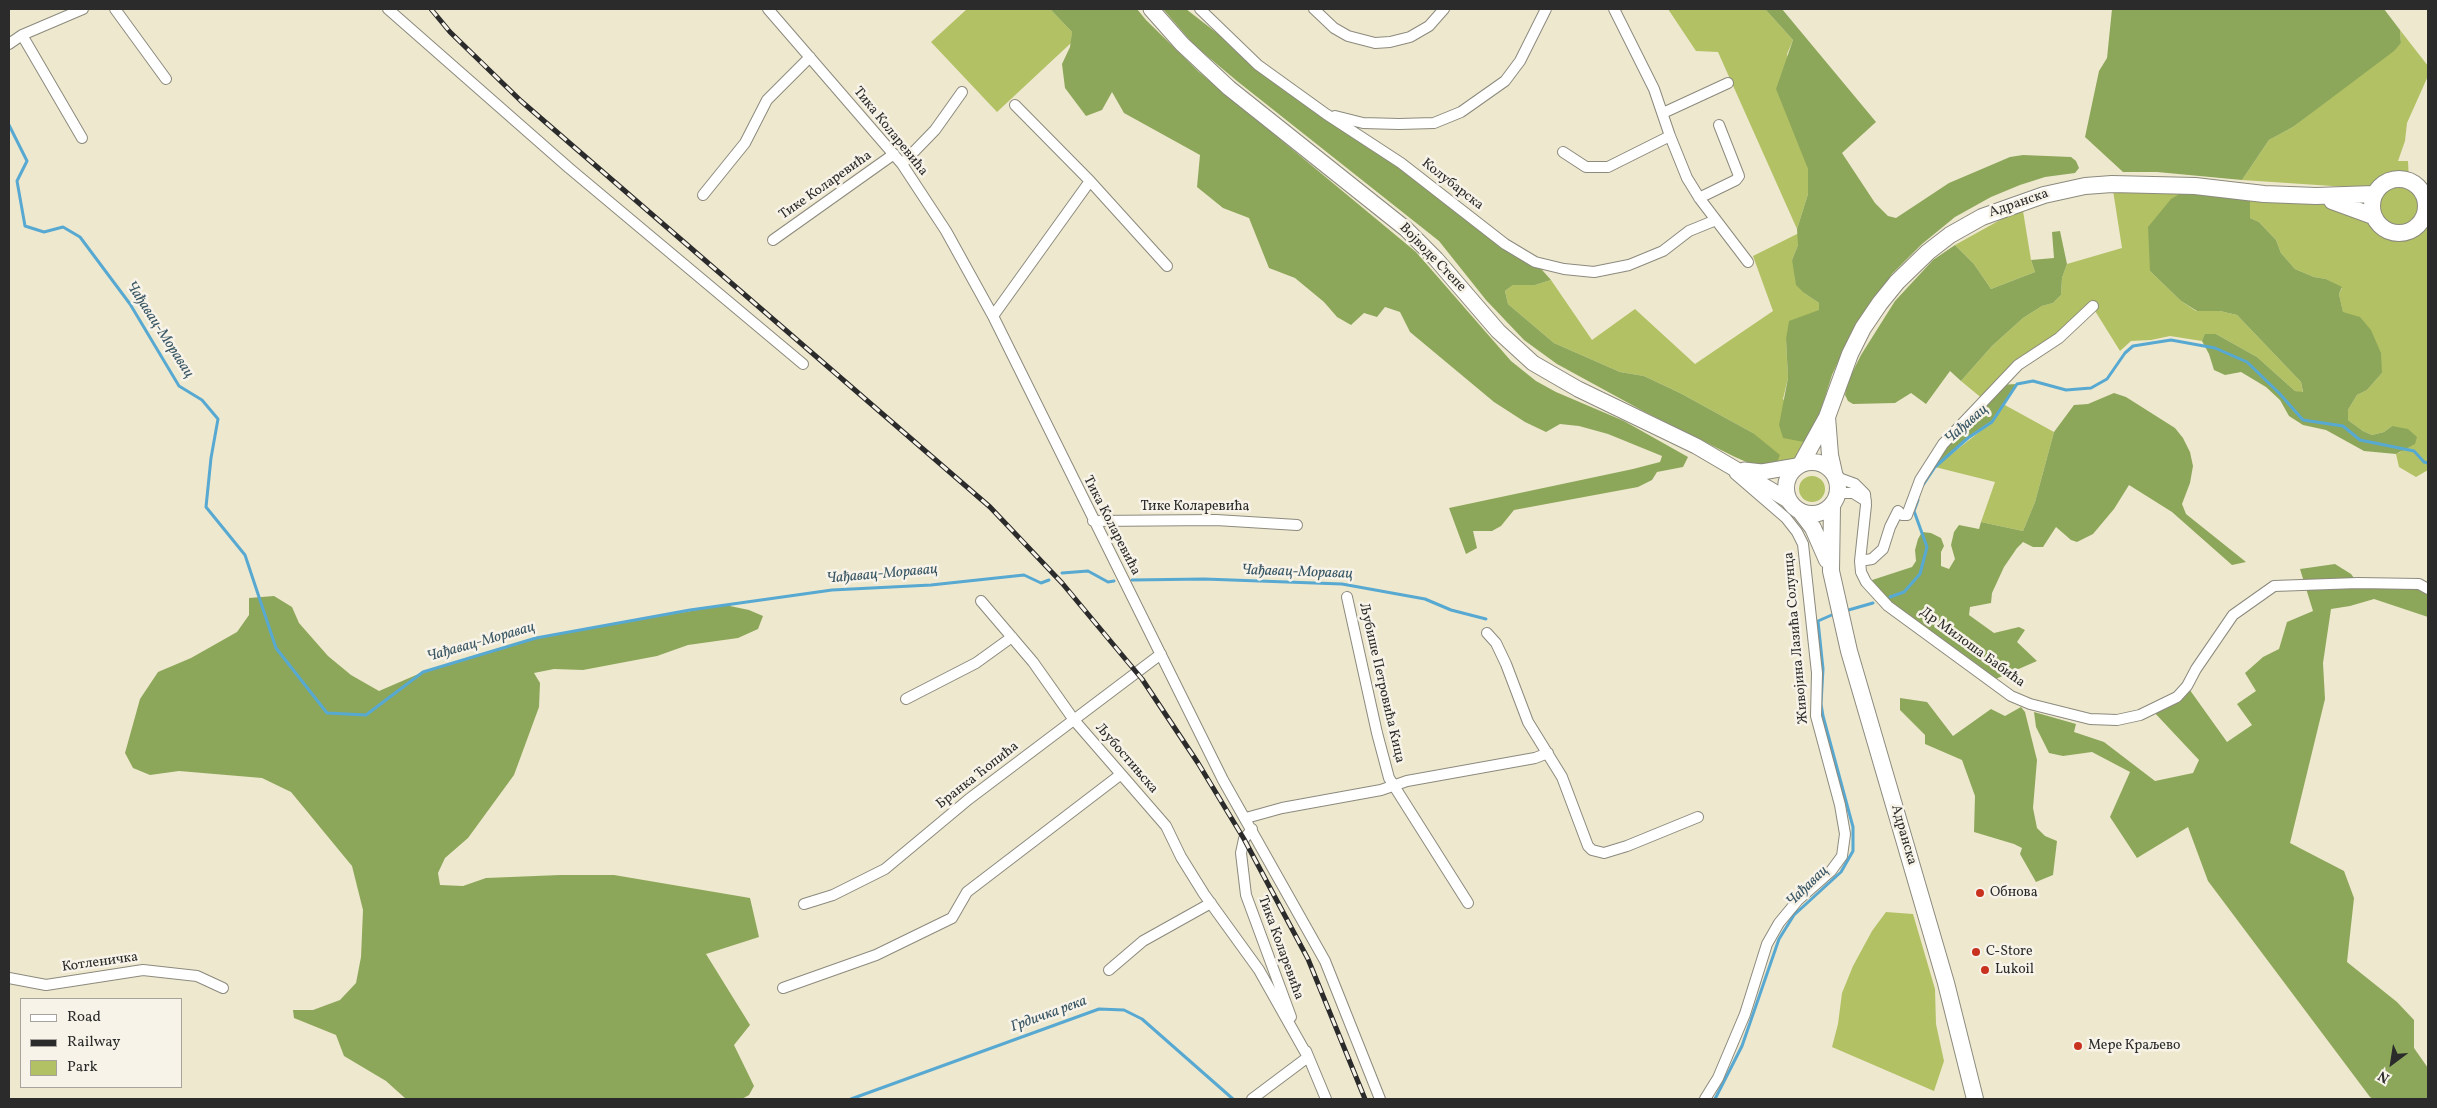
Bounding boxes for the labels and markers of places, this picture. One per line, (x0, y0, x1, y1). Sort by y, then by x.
place label: Обнова (1990, 885, 2038, 901)
marker: Обнова (1974, 887, 1986, 899)
place label: C-Store (1986, 944, 2033, 960)
marker: C-Store (1970, 946, 1982, 958)
place label: Lukoil (1995, 962, 2034, 978)
marker: Lukoil (1979, 964, 1991, 976)
place label: Мере Краљево (2088, 1038, 2180, 1054)
marker: Мере Краљево (2072, 1040, 2084, 1052)

